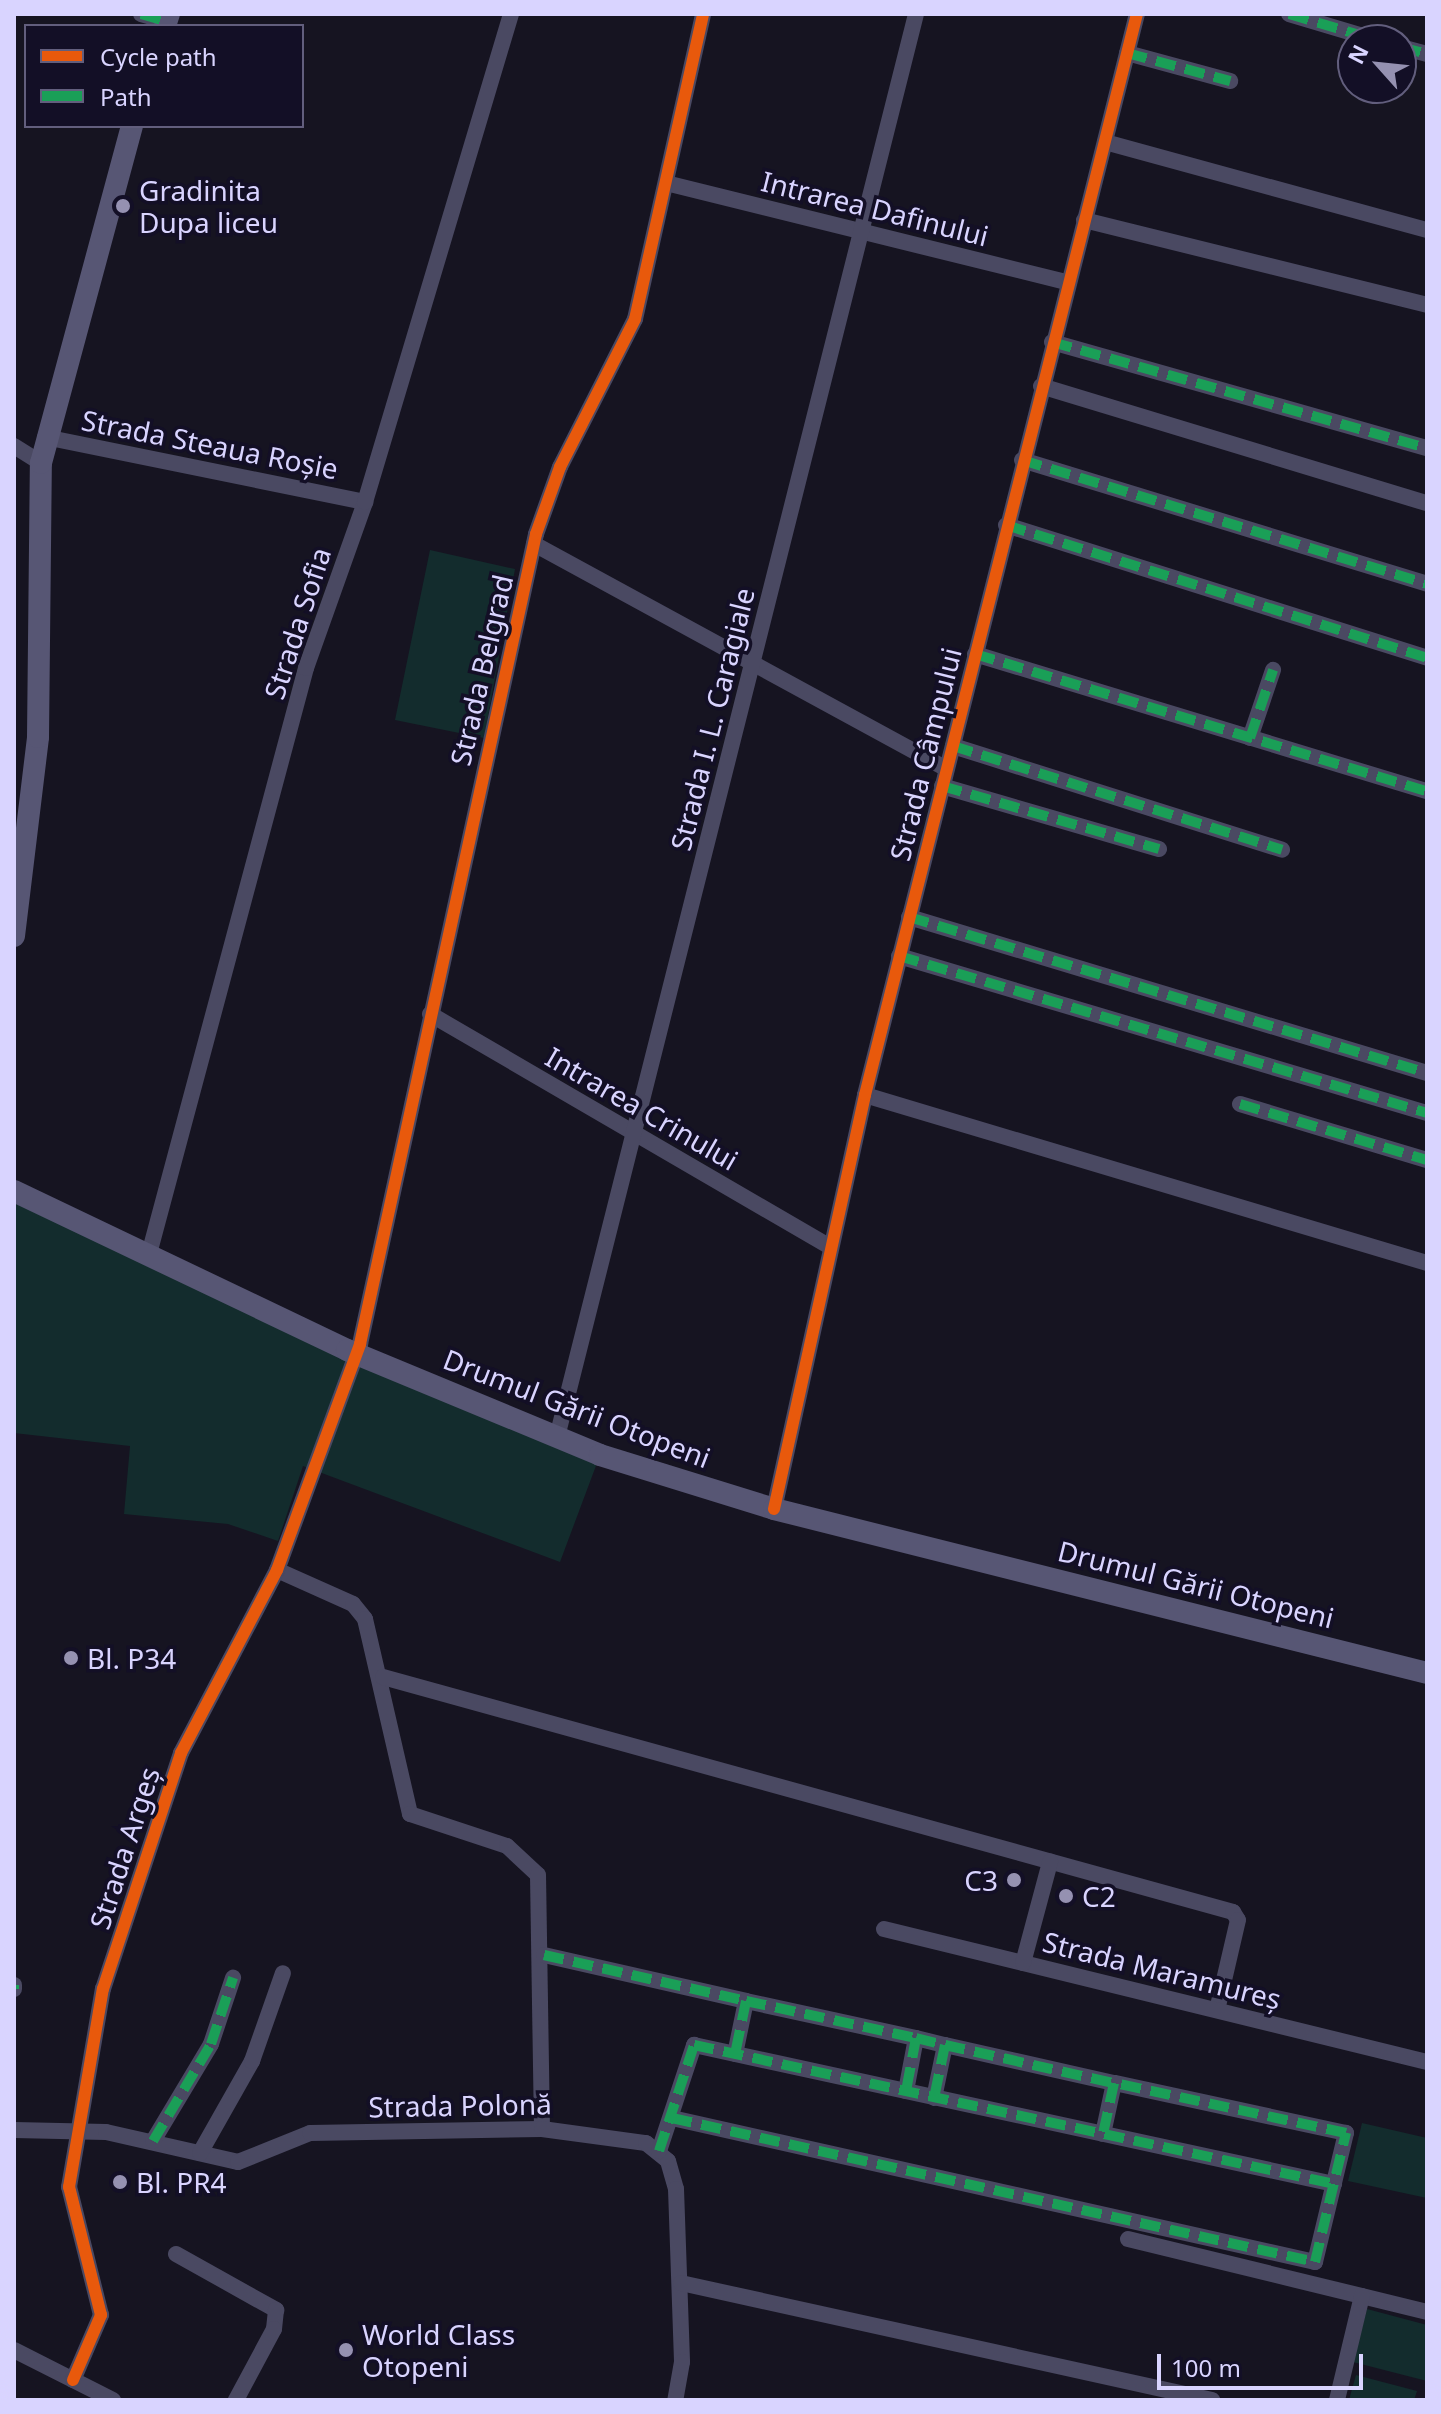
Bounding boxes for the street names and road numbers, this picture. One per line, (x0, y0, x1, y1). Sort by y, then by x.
street label: Intrarea Dafinului (758, 164, 992, 252)
street label: Strada Steaua Roșie (79, 403, 341, 485)
street label: Strada Sofia (257, 543, 337, 703)
street label: Strada Belgrad (443, 571, 519, 769)
street label: Strada I. L. Caragiale (663, 584, 761, 854)
street label: Strada Câmpului (882, 644, 968, 864)
street label: Intrarea Crinului (540, 1039, 744, 1177)
street label: Drumul Gării Otopeni (439, 1342, 715, 1474)
street label: Drumul Gării Otopeni (1055, 1533, 1337, 1635)
street label: Strada Argeș (82, 1763, 166, 1933)
street label: Strada Maramureș (1040, 1924, 1284, 2016)
street label: Strada Polonă (368, 2087, 552, 2123)

